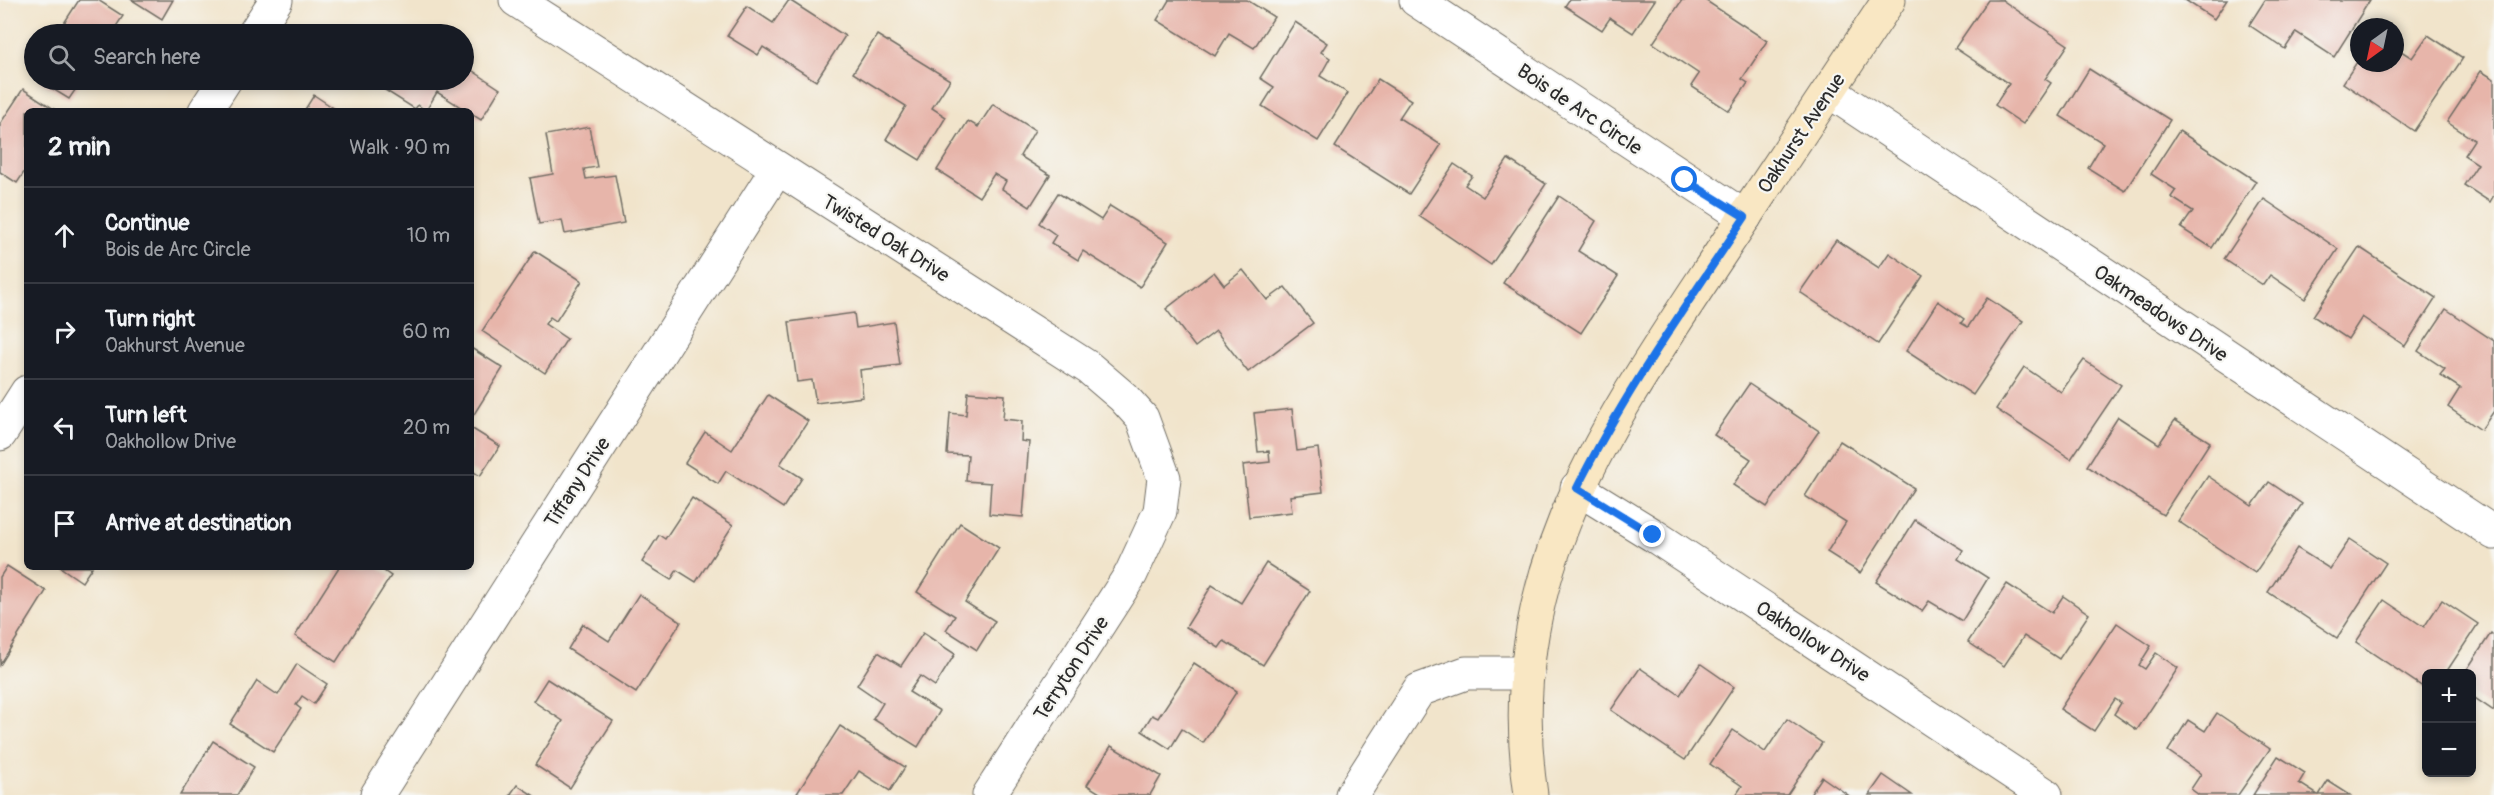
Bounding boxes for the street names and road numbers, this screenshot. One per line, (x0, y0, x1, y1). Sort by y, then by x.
street label: Bois de Arc Circle (1512, 58, 1647, 161)
street label: Oakhurst Avenue (1752, 68, 1851, 198)
street label: Twisted Oak Drive (817, 189, 954, 288)
street label: Oakmeadows Drive (2089, 259, 2233, 368)
street label: Tiffany Drive (539, 432, 616, 532)
street label: Oakhollow Drive (1751, 595, 1875, 688)
street label: Terryton Drive (1028, 611, 1115, 725)

